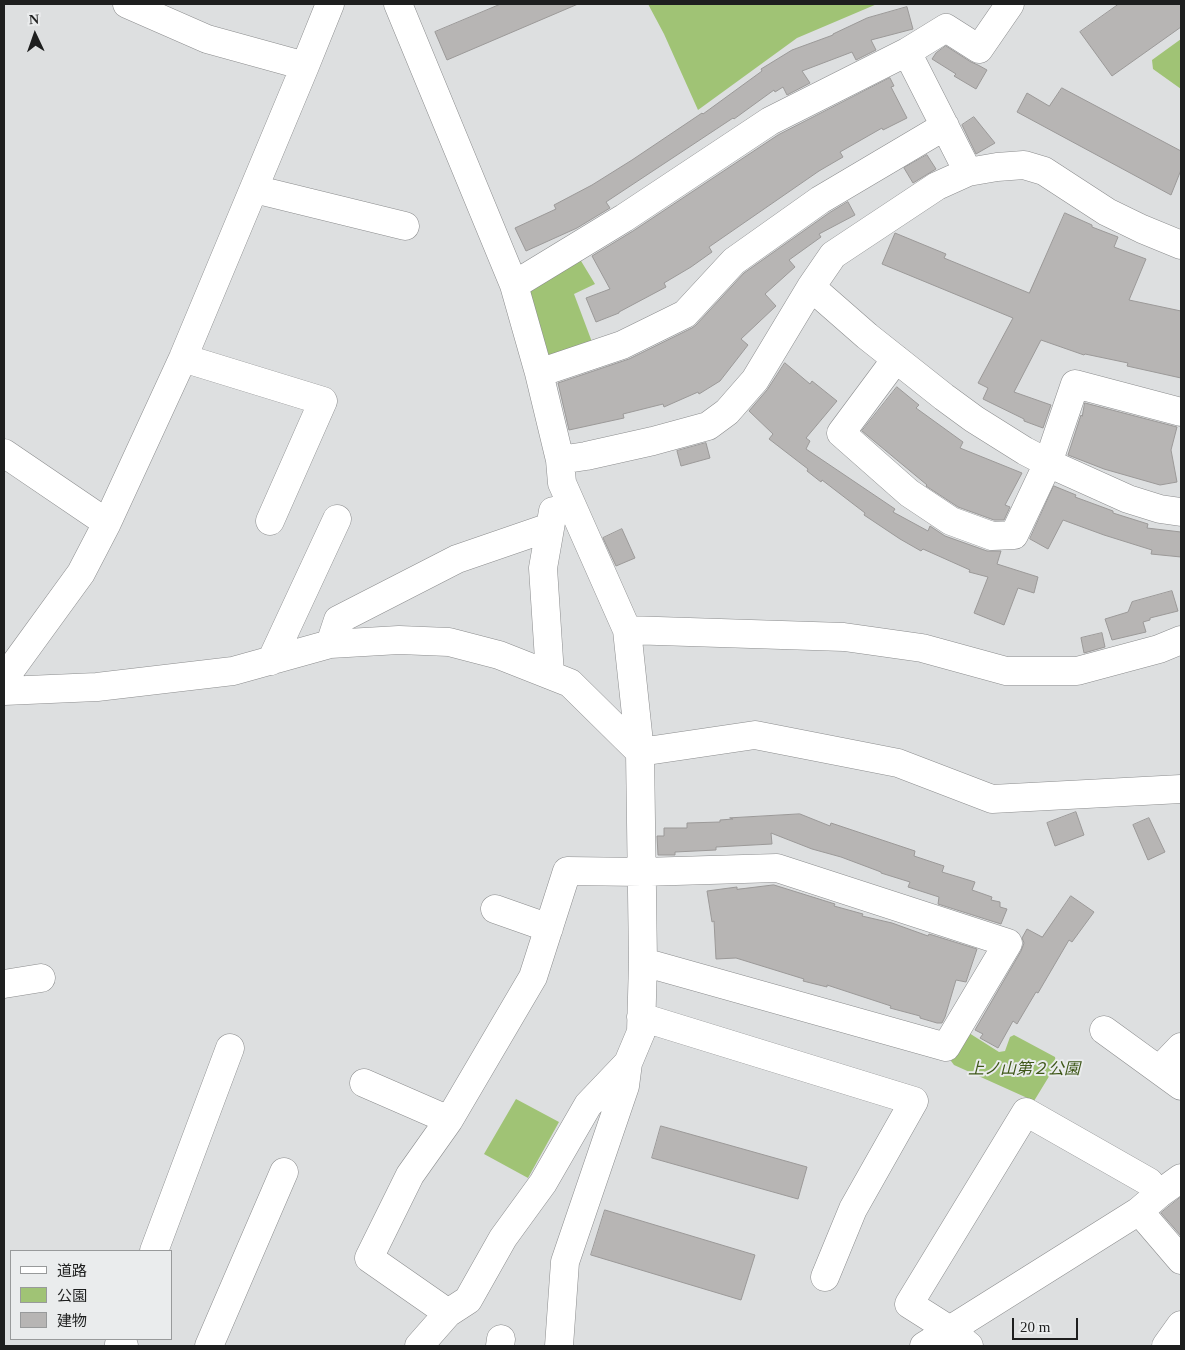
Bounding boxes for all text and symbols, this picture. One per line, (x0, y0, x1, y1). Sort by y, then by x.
north arrow (10, 10, 60, 60)
text: N (29, 12, 40, 27)
park label: 上ノ山第２公園 (968, 1060, 1080, 1080)
legend (10, 1250, 172, 1340)
text: 道路 (57, 1263, 87, 1279)
text: 公園 (57, 1288, 87, 1304)
scale bar (1015, 1308, 1081, 1340)
text: 建物 (57, 1313, 87, 1329)
text: 20 m (1020, 1319, 1050, 1335)

